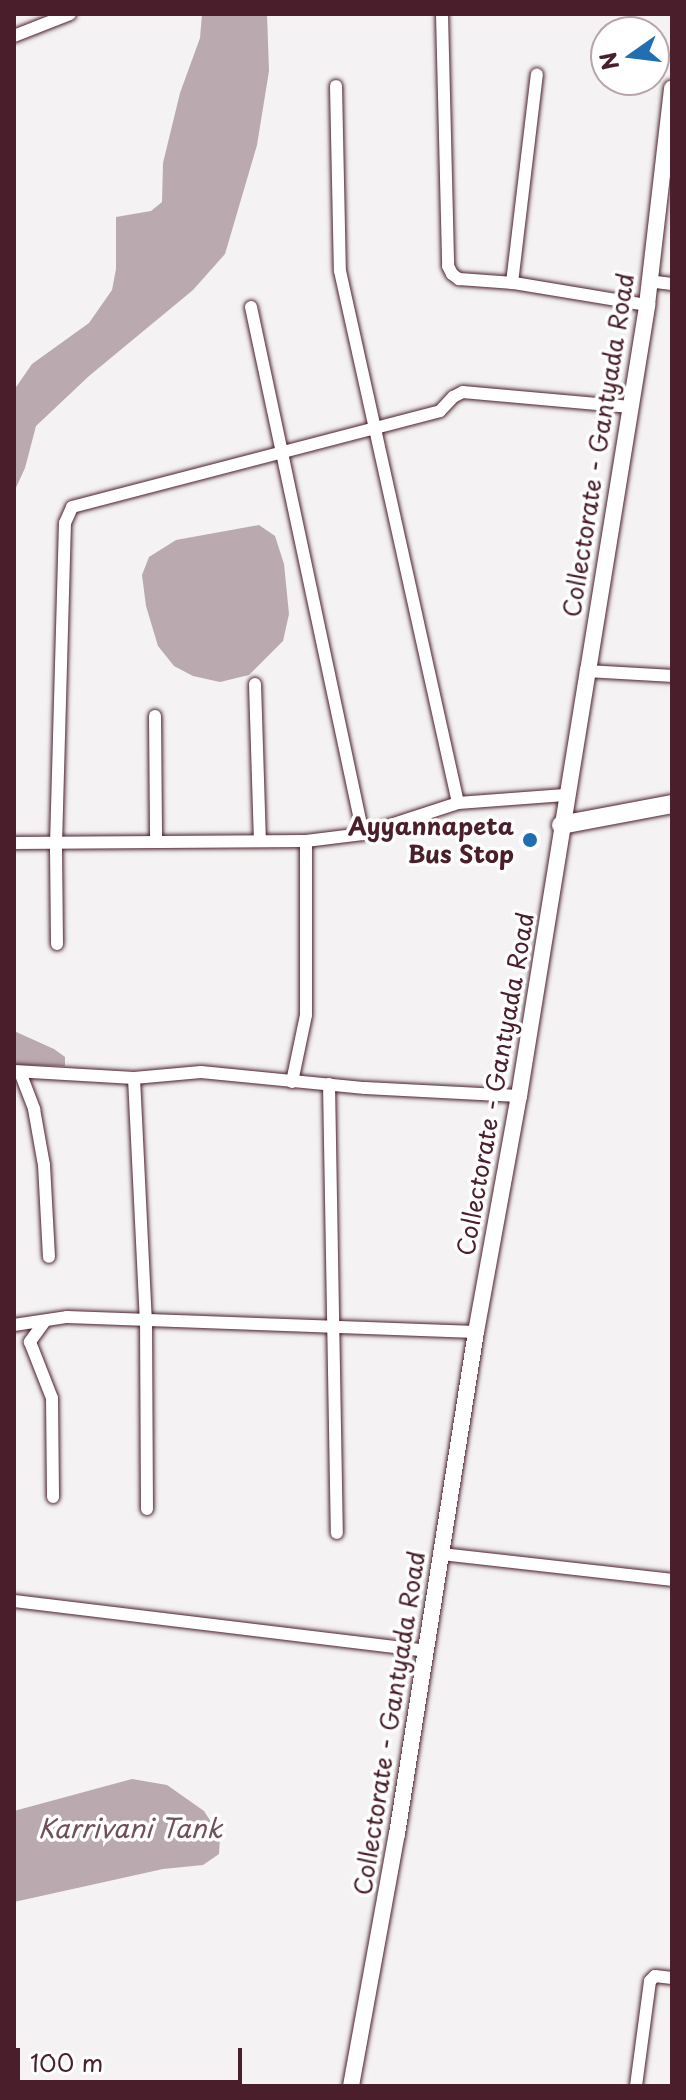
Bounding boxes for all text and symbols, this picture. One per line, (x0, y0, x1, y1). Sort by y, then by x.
north arrow (590, 16, 670, 96)
text: N (590, 49, 626, 74)
street label: Collectorate - Gantyada Road (556, 270, 640, 620)
place label: Ayyannapeta Bus Stop (348, 812, 514, 868)
marker: Ayyannapeta Bus Stop (521, 831, 539, 849)
street label: Collectorate - Gantyada Road (450, 909, 540, 1259)
street label: Collectorate - Gantyada Road (347, 1548, 431, 1898)
water label: Karrivani Tank (37, 1812, 223, 1844)
scale bar (20, 2032, 246, 2082)
text: 100 m (30, 2044, 103, 2080)

